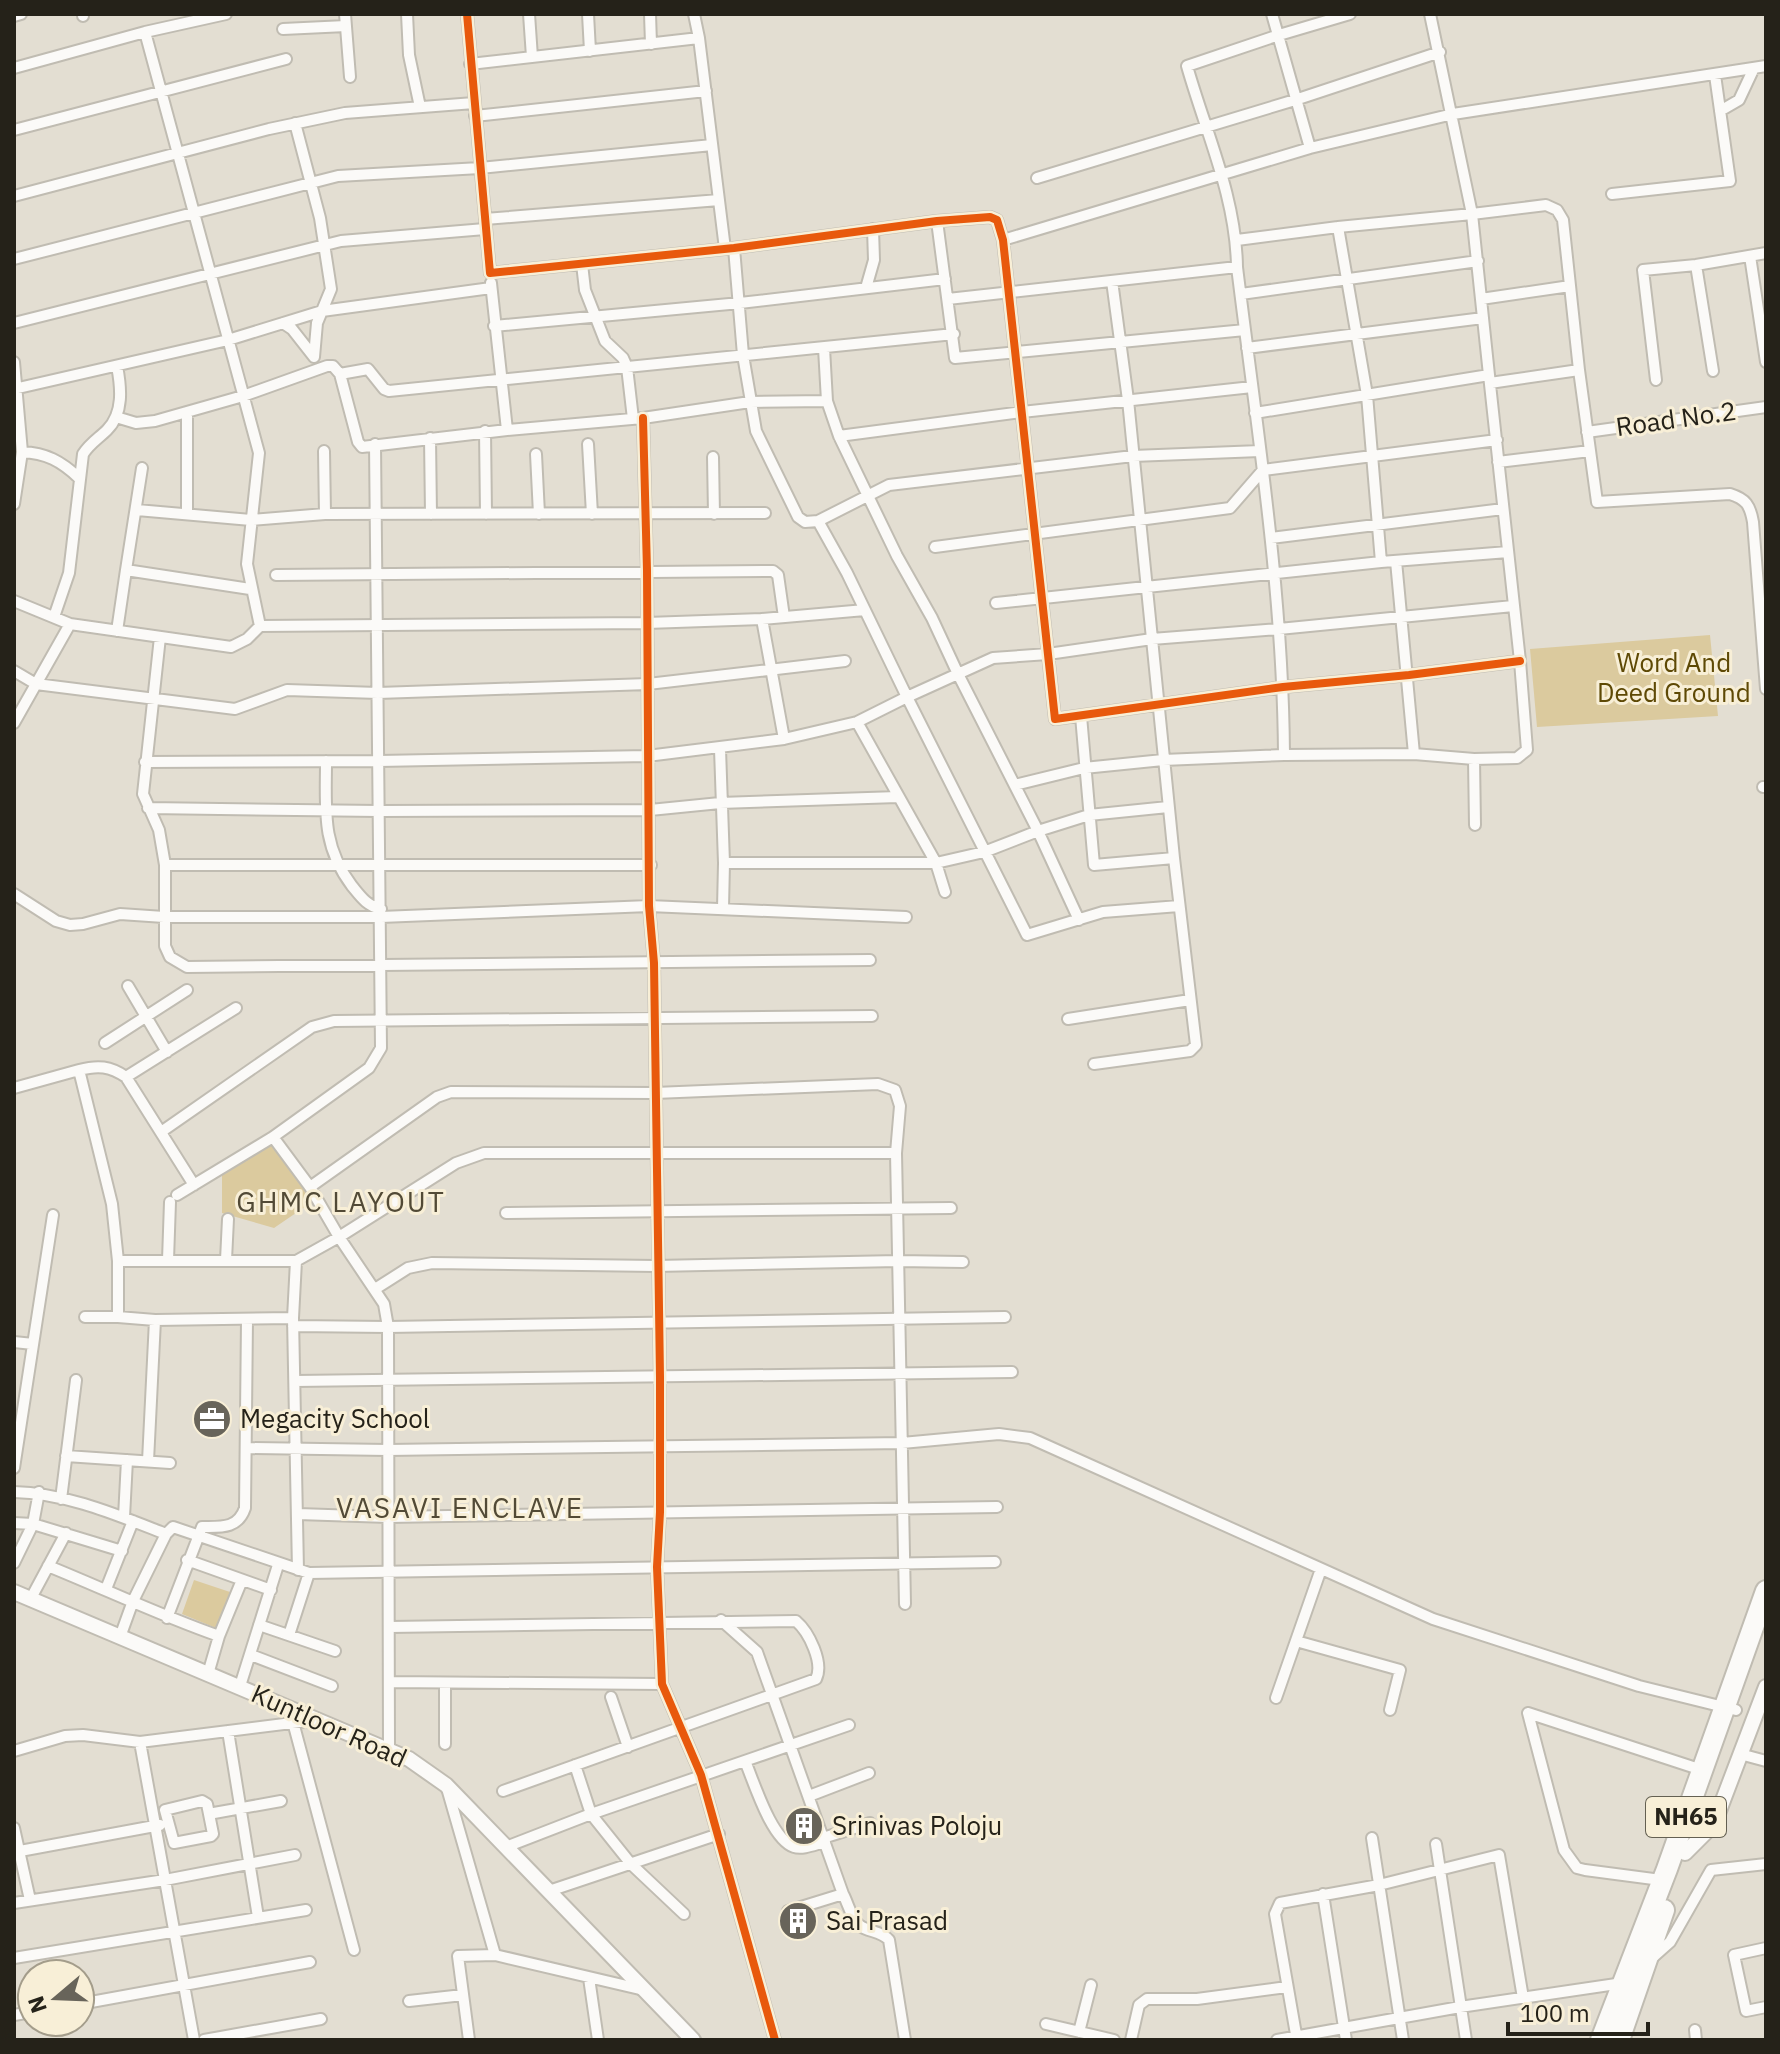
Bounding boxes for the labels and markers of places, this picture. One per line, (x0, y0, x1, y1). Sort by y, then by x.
office icon: Megacity School (191, 1398, 233, 1440)
place label: Megacity School (240, 1401, 430, 1435)
building icon: Srinivas Poloju (783, 1805, 825, 1847)
place label: Srinivas Poloju (832, 1808, 1002, 1842)
building icon: Sai Prasad (777, 1900, 819, 1942)
place label: Sai Prasad (826, 1903, 948, 1937)

